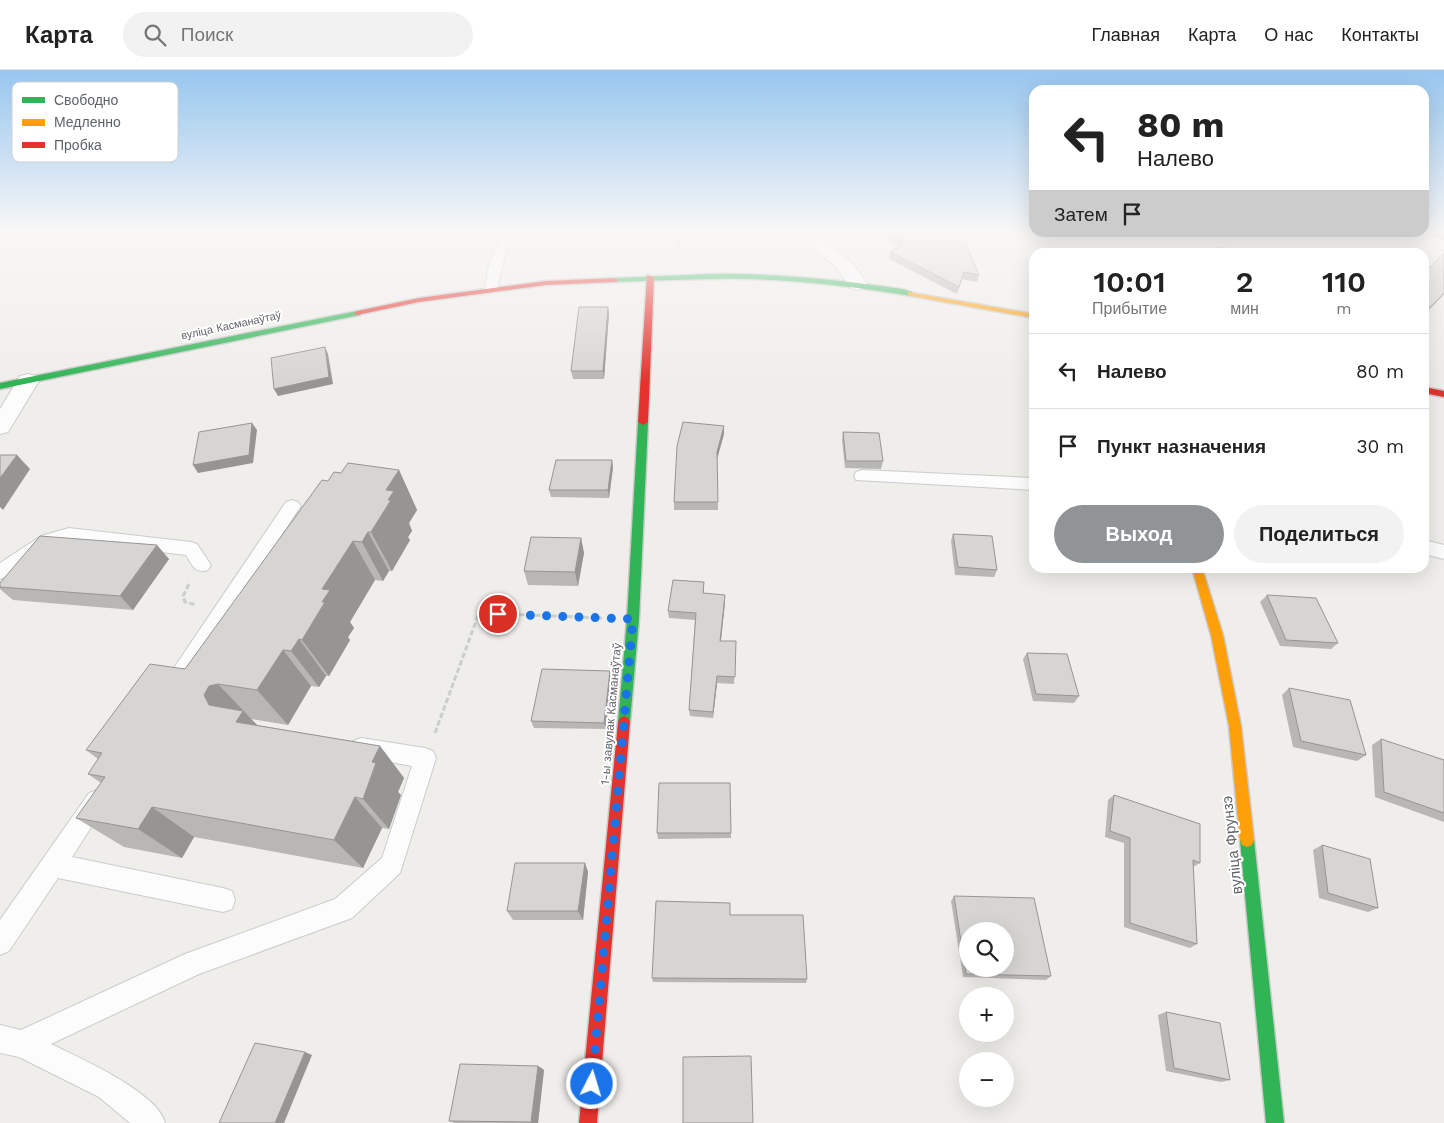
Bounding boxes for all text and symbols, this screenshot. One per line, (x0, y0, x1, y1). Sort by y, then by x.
search box (123, 12, 473, 57)
text: Карта (25, 21, 93, 49)
icon: search (141, 21, 169, 49)
text: Поиск (181, 23, 233, 46)
text: Главная (1091, 24, 1160, 45)
text: Карта (1188, 24, 1236, 45)
text: О нас (1264, 24, 1313, 45)
text: Контакты (1341, 24, 1419, 45)
legend (12, 82, 178, 162)
text: Свободно (54, 92, 119, 108)
text: 80 m (1137, 104, 1224, 146)
icon: left (1054, 105, 1119, 170)
text: Медленно (54, 114, 121, 130)
text: Пробка (54, 137, 102, 153)
text: Налево (1137, 146, 1214, 171)
icon: arrive (1118, 200, 1146, 228)
text: Затем (1054, 203, 1108, 226)
text: 10:01 (1094, 264, 1166, 299)
text: 2 (1236, 264, 1253, 299)
text: 110 (1322, 264, 1366, 299)
text: Прибытие (1092, 299, 1167, 318)
text: мин (1230, 299, 1259, 318)
text: m (1336, 299, 1352, 318)
street label: вуліца Касманаўтаў (180, 308, 283, 342)
icon: left (1054, 357, 1082, 385)
text: Налево (1097, 360, 1167, 383)
text: 80 m (1356, 360, 1404, 383)
icon: arrive (1054, 432, 1082, 460)
text: Пункт назначения (1097, 435, 1266, 458)
text: 30 m (1357, 435, 1404, 458)
button: Выход (1054, 505, 1224, 563)
button: Поделиться (1234, 505, 1404, 563)
pin (477, 593, 519, 635)
icon: arrive (484, 600, 512, 628)
street label: 1-ы завулак Касманаўтаў (598, 642, 624, 786)
street label: вуліца Фрунзэ (1218, 795, 1246, 895)
map controls (959, 922, 1014, 1107)
button: search (959, 922, 1014, 977)
button: + (959, 987, 1014, 1042)
button: − (959, 1052, 1014, 1107)
position arrow (565, 1057, 617, 1109)

